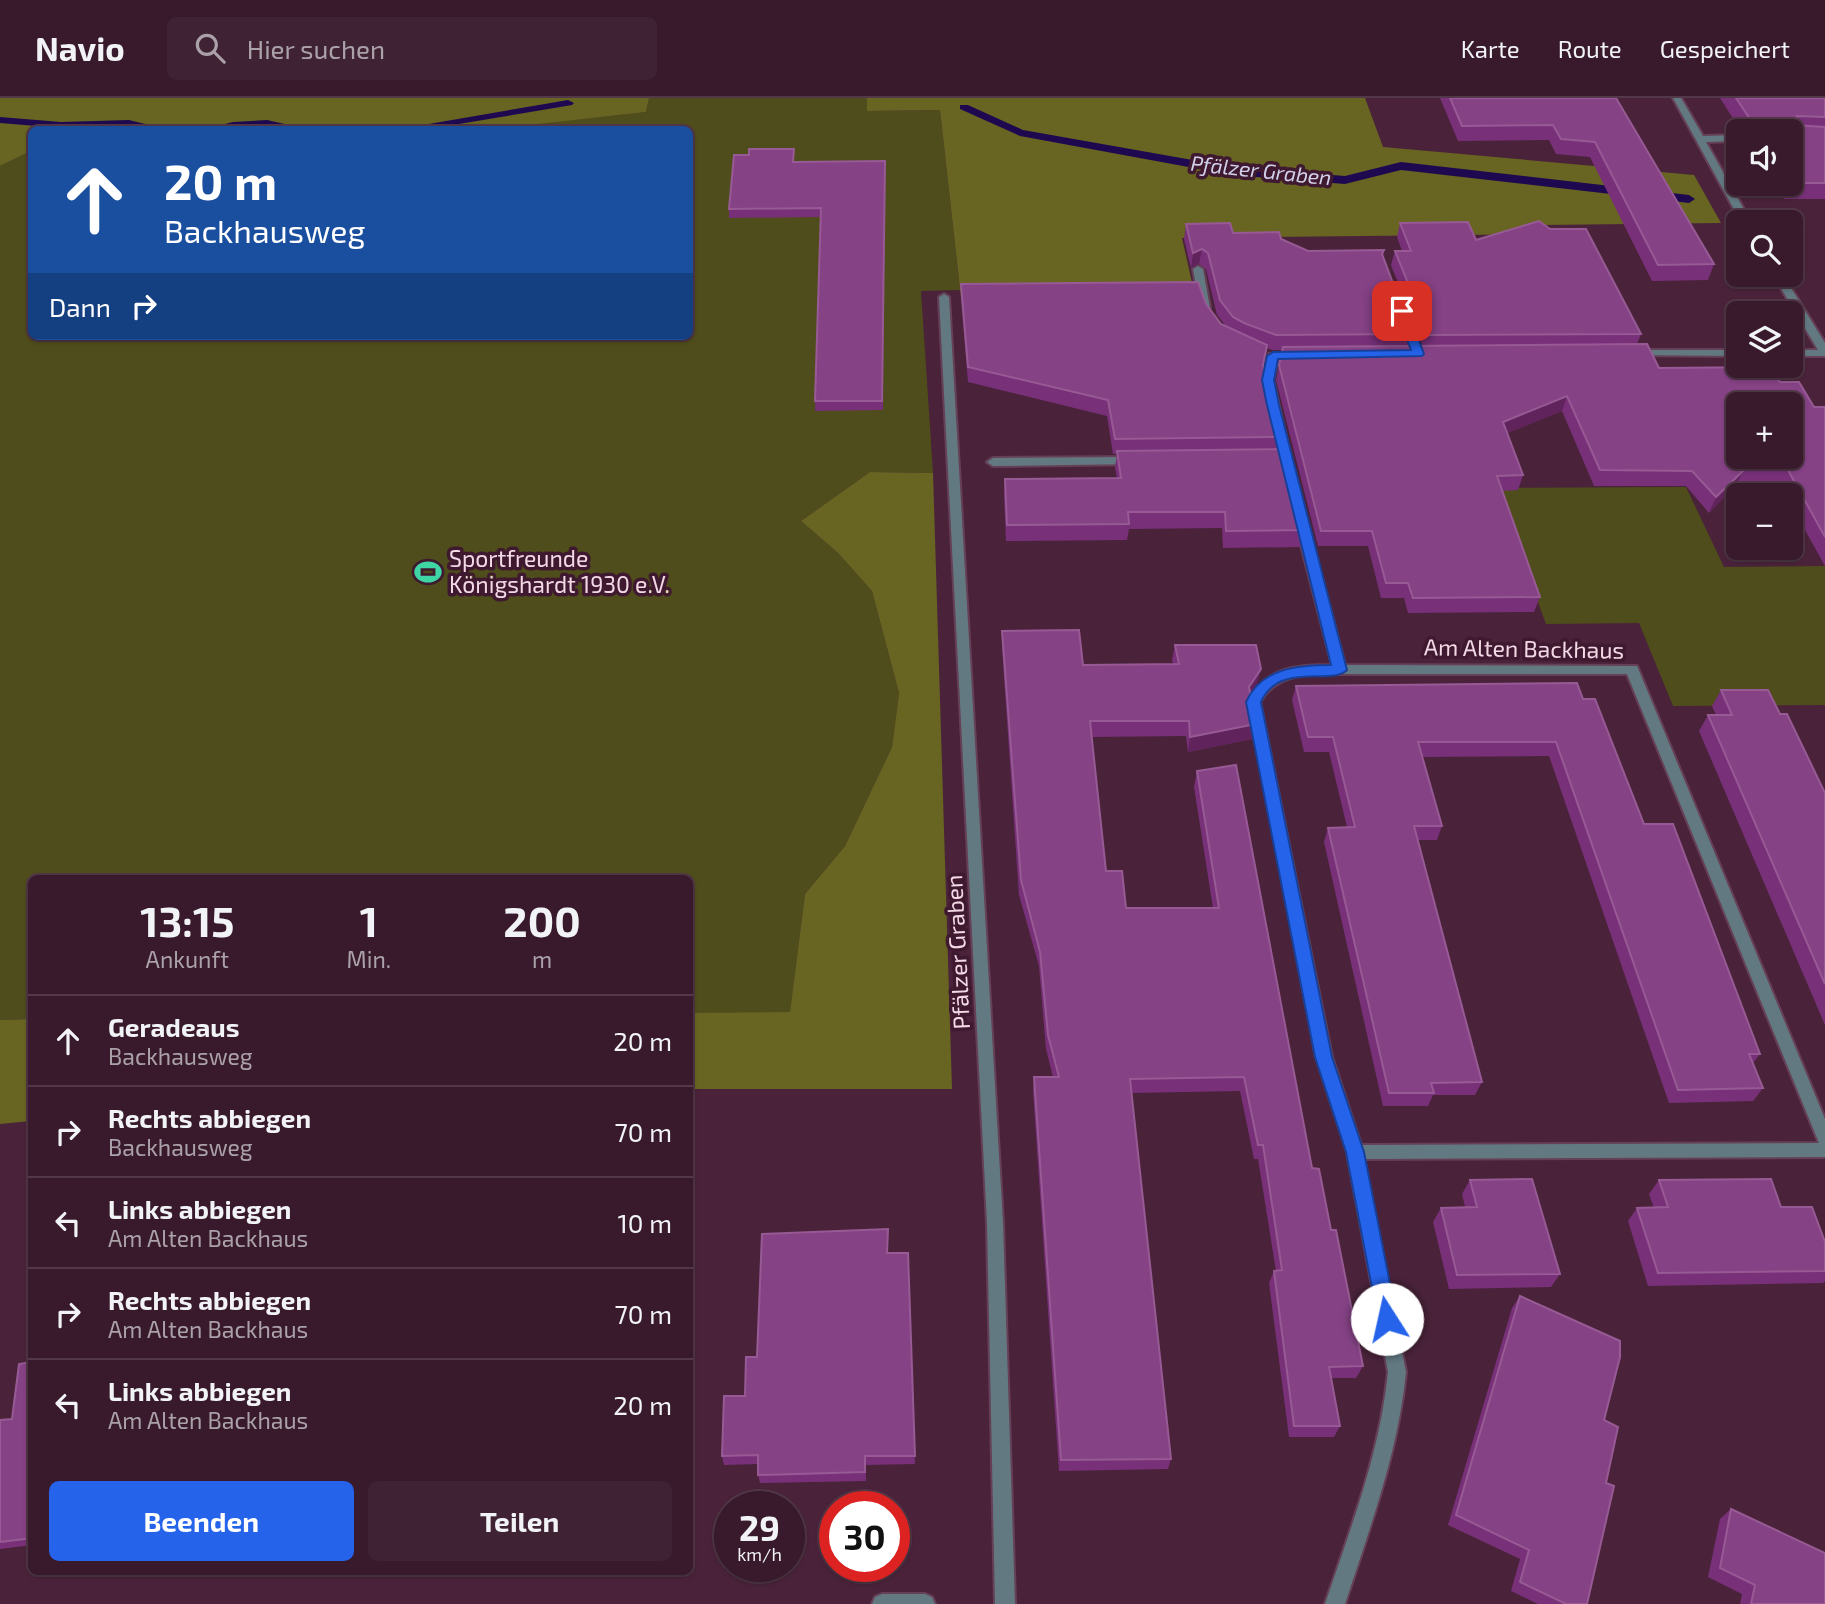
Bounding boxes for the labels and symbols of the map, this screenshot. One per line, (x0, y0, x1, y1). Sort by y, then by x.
water label: Pfälzer Graben (1189, 150, 1333, 189)
pin (1372, 281, 1432, 341)
place label: Sportfreunde Königshardt 1930 e.V. (449, 544, 670, 598)
sports icon: Sportfreunde Königshardt 1930 e.V. (413, 557, 443, 587)
street label: Am Alten Backhaus (1424, 632, 1624, 664)
street label: Pfälzer Graben (939, 874, 975, 1030)
position arrow (1350, 1282, 1424, 1356)
speed limit sign: 30 (819, 1491, 910, 1582)

